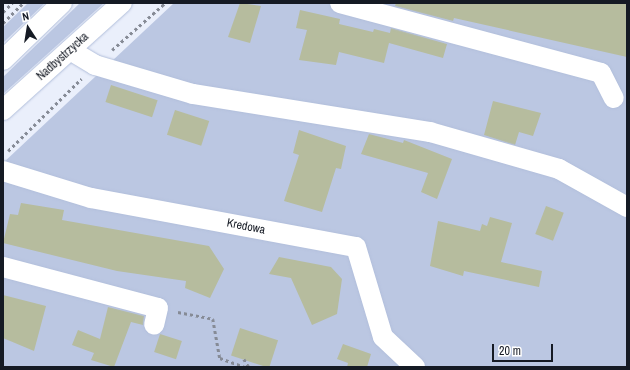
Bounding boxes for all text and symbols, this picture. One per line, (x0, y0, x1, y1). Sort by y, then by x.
north arrow (8, 8, 48, 48)
text: N (21, 9, 30, 24)
street label: Nadbystrzycka (34, 30, 92, 84)
street label: Kredowa (226, 216, 266, 238)
scale bar (494, 336, 555, 362)
text: 20 m (499, 343, 521, 359)

